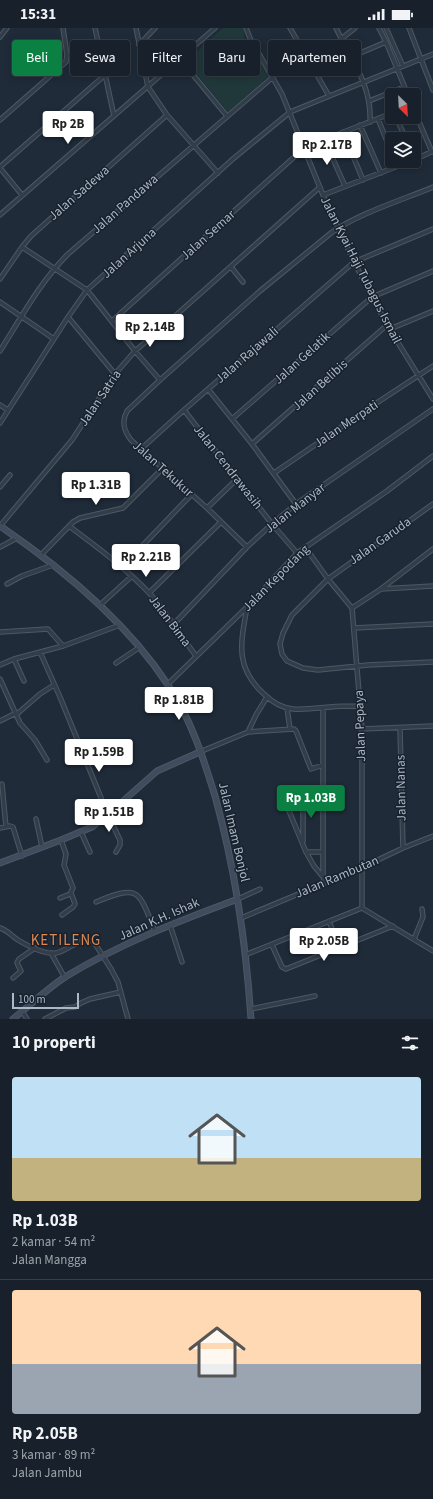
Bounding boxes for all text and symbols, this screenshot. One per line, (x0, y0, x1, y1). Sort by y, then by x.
text: 15:31 (20, 4, 56, 25)
chip: Beli (12, 40, 62, 76)
chip: Sewa (70, 40, 130, 76)
chip: Filter (138, 40, 196, 76)
chip: Baru (204, 40, 260, 76)
chip: Apartemen (268, 40, 361, 76)
north arrow (385, 88, 421, 124)
map controls (385, 88, 421, 168)
pin: Rp 2B (40, 111, 96, 145)
text: Rp 2B (52, 115, 84, 133)
pin: Rp 2.17B (286, 132, 368, 166)
button: layers (385, 132, 421, 168)
text: Rp 2.17B (302, 136, 352, 154)
street label: Jalan Sadewa (45, 161, 113, 225)
street label: Jalan Pandawa (88, 170, 162, 238)
street label: Jalan Kyai Haji Tubagus Ismail (316, 193, 406, 347)
street label: Jalan Semar (177, 205, 239, 264)
street label: Jalan Arjuna (98, 224, 160, 282)
pin: Rp 2.14B (109, 314, 191, 348)
text: Rp 2.14B (125, 318, 175, 336)
street label: Jalan Rajawali (212, 323, 282, 387)
street label: Jalan Gelatik (270, 327, 335, 388)
street label: Jalan Belibis (288, 355, 352, 415)
street label: Jalan Satria (75, 366, 125, 430)
street label: Jalan Merpati (310, 396, 382, 452)
street label: Jalan Cendrawasih (189, 421, 267, 513)
street label: Jalan Tekukur (129, 437, 198, 501)
pin: Rp 1.31B (55, 472, 137, 506)
text: Rp 1.31B (71, 476, 121, 494)
street label: Jalan Manyar (261, 478, 329, 537)
street label: Jalan Garuda (345, 513, 415, 569)
street label: Jalan Kepodang (239, 540, 314, 615)
pin: Rp 2.21B (105, 544, 187, 578)
text: Rp 2.21B (121, 548, 171, 566)
street label: Jalan Bima (145, 591, 195, 651)
pin: Rp 1.81B (138, 687, 220, 721)
street label: Jalan Pepaya (350, 690, 370, 762)
text: Rp 1.81B (154, 691, 204, 709)
pin: Rp 1.59B (58, 739, 140, 773)
text: Rp 1.59B (74, 743, 124, 761)
street label: Jalan Nanas (391, 754, 411, 821)
street label: Jalan Imam Bonjol (214, 780, 254, 884)
pin: Rp 1.03B (270, 785, 352, 819)
text: Rp 1.03B (286, 789, 336, 807)
pin: Rp 1.51B (68, 799, 150, 833)
text: Rp 1.51B (84, 803, 134, 821)
street label: Jalan Rambutan (292, 851, 382, 903)
street label: Jalan K.H. Ishak (116, 893, 203, 945)
pin: Rp 2.05B (283, 928, 365, 962)
district label: KETILENG (31, 930, 101, 951)
text: Rp 2.05B (299, 932, 349, 950)
scale bar (12, 991, 79, 1010)
text: 100 m (18, 992, 46, 1007)
text: 10 properti (12, 1031, 96, 1055)
icon: filters (399, 1032, 421, 1054)
icon: home (181, 1103, 253, 1175)
text: Rp 1.03B (12, 1209, 78, 1233)
text: 2 kamar · 54 m² (12, 1233, 95, 1251)
text: Jalan Mangga (12, 1251, 87, 1269)
icon: home (181, 1316, 253, 1388)
text: Rp 2.05B (12, 1422, 78, 1446)
text: 3 kamar · 89 m² (12, 1446, 95, 1464)
text: Jalan Jambu (12, 1464, 82, 1482)

